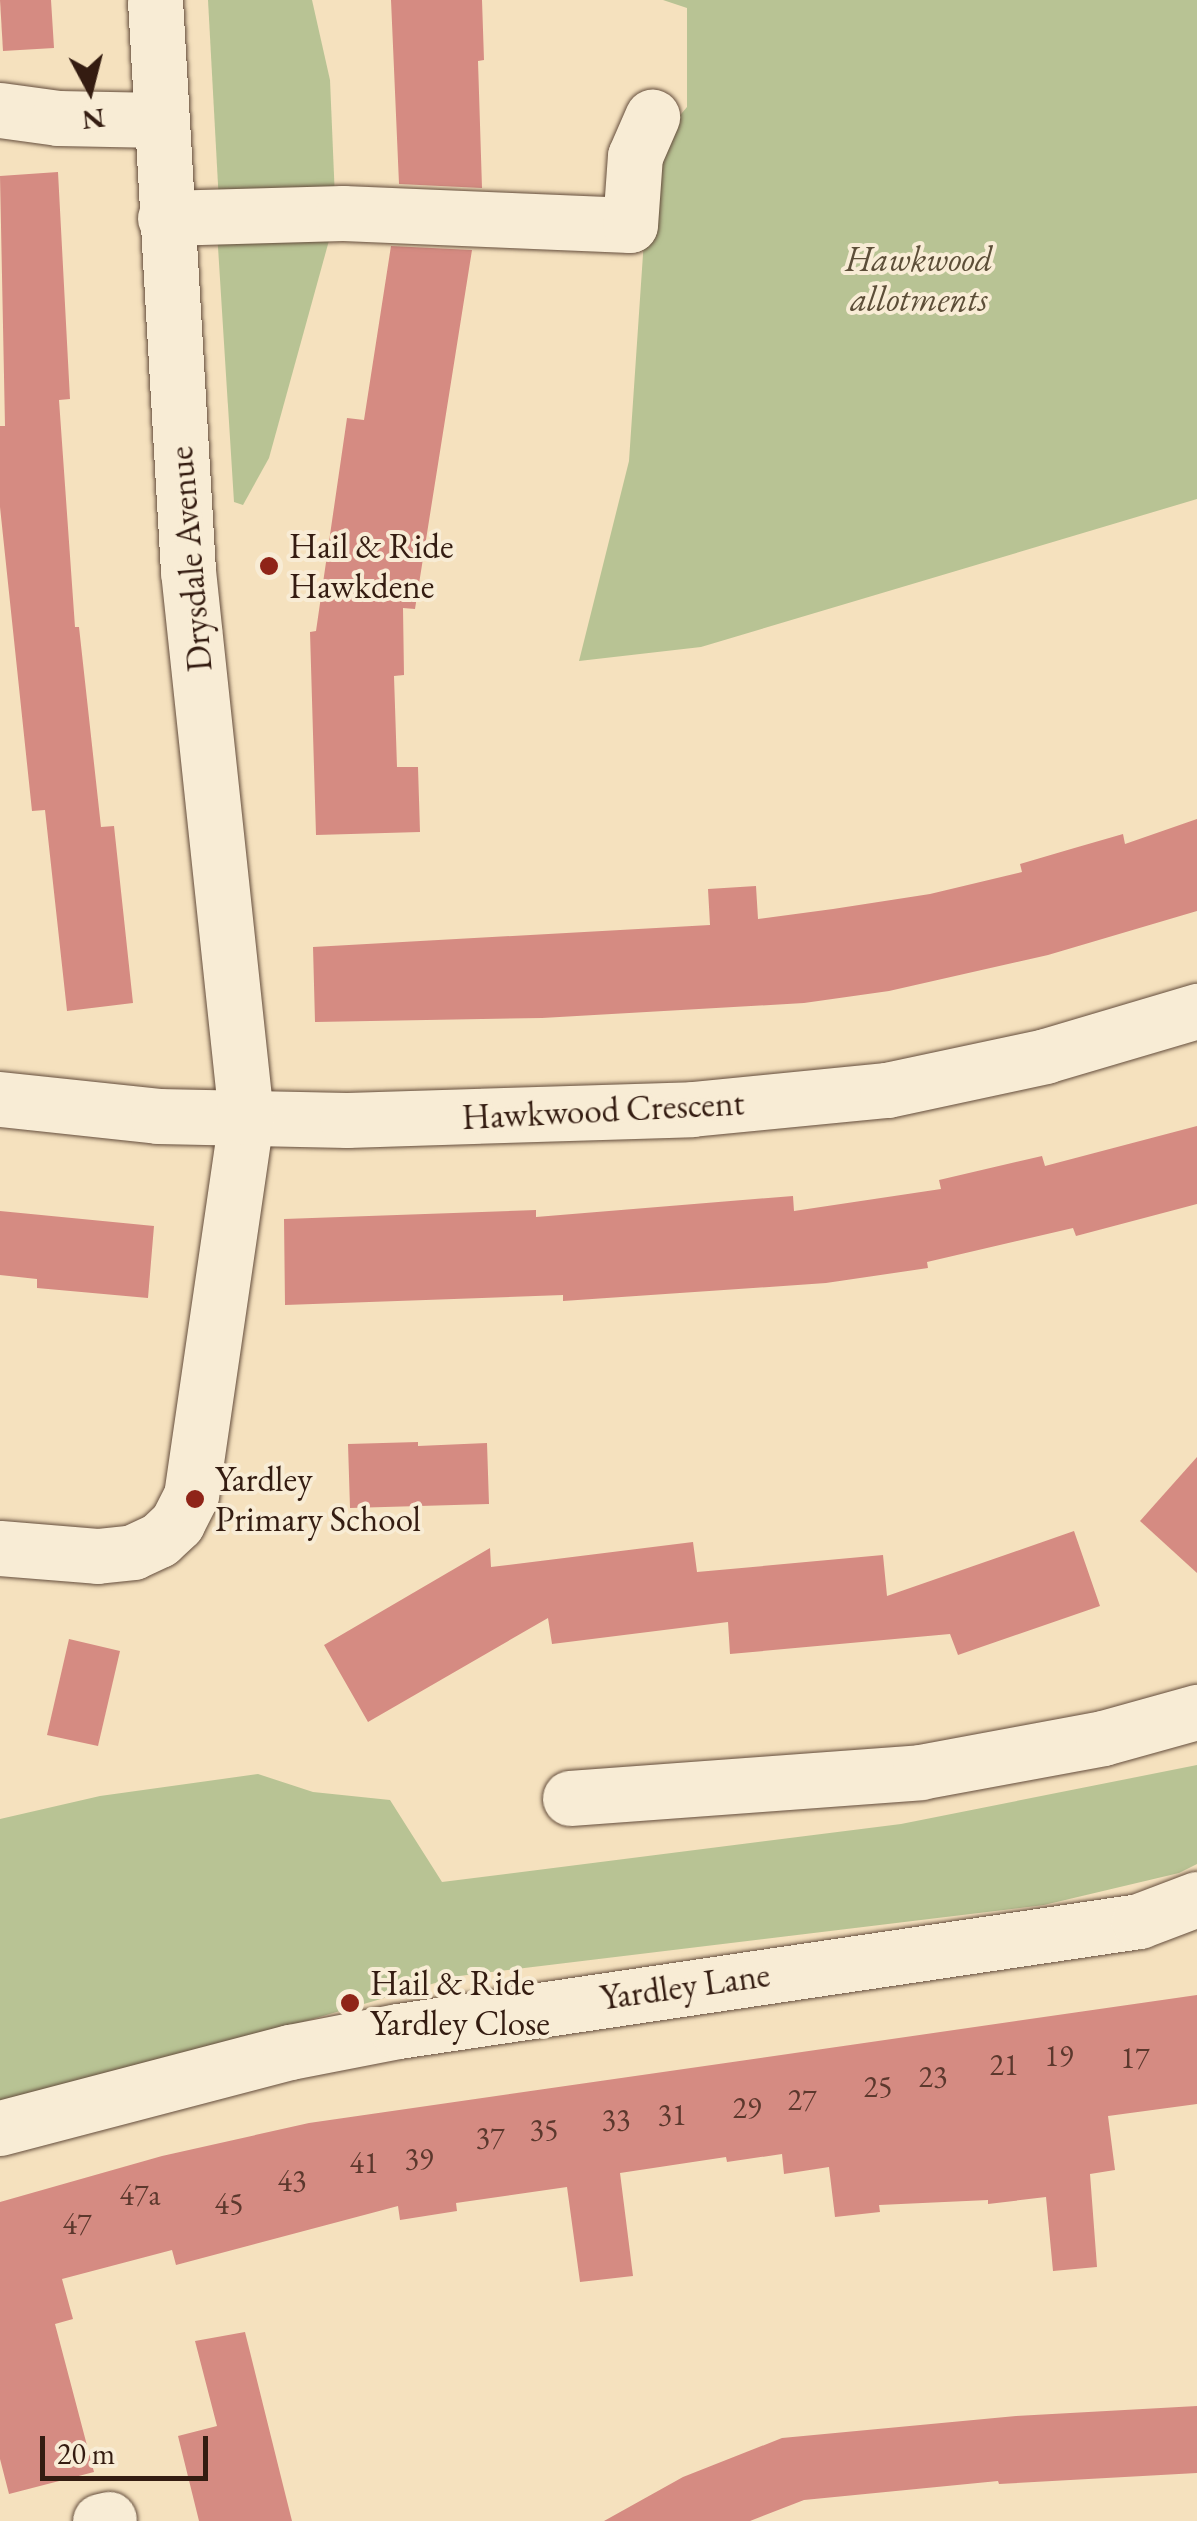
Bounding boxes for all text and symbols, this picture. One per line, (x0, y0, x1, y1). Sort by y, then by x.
north arrow (40, 40, 140, 140)
text: N (80, 101, 107, 139)
park label: Hawkwood allotments (845, 238, 993, 320)
street label: Drysdale Avenue (159, 445, 221, 673)
place label: Hail & Ride Hawkdene (289, 525, 454, 607)
marker: Hail & Ride Hawkdene (258, 555, 280, 577)
street label: Hawkwood Crescent (461, 1082, 745, 1138)
place label: Yardley Primary School (215, 1458, 421, 1540)
marker: Yardley Primary School (184, 1488, 206, 1510)
street label: Yardley Lane (597, 1953, 773, 2019)
place label: Hail & Ride Yardley Close (370, 1962, 550, 2044)
marker: Hail & Ride Yardley Close (339, 1992, 361, 2014)
house number: 19 (1045, 2038, 1073, 2074)
house number: 17 (1121, 2040, 1149, 2076)
house number: 21 (990, 2047, 1018, 2083)
house number: 23 (919, 2059, 947, 2095)
house number: 25 (864, 2069, 892, 2105)
house number: 27 (788, 2082, 816, 2118)
house number: 29 (733, 2090, 761, 2126)
house number: 31 (658, 2097, 686, 2133)
house number: 33 (602, 2102, 630, 2138)
house number: 35 (530, 2112, 558, 2148)
house number: 37 (476, 2120, 504, 2156)
house number: 39 (405, 2141, 433, 2177)
house number: 41 (350, 2145, 378, 2181)
house number: 43 (278, 2163, 306, 2199)
house number: 47a (120, 2177, 160, 2213)
house number: 45 (215, 2186, 243, 2222)
house number: 47 (63, 2206, 91, 2242)
scale bar (45, 2416, 212, 2478)
text: 20 m (57, 2434, 115, 2473)

